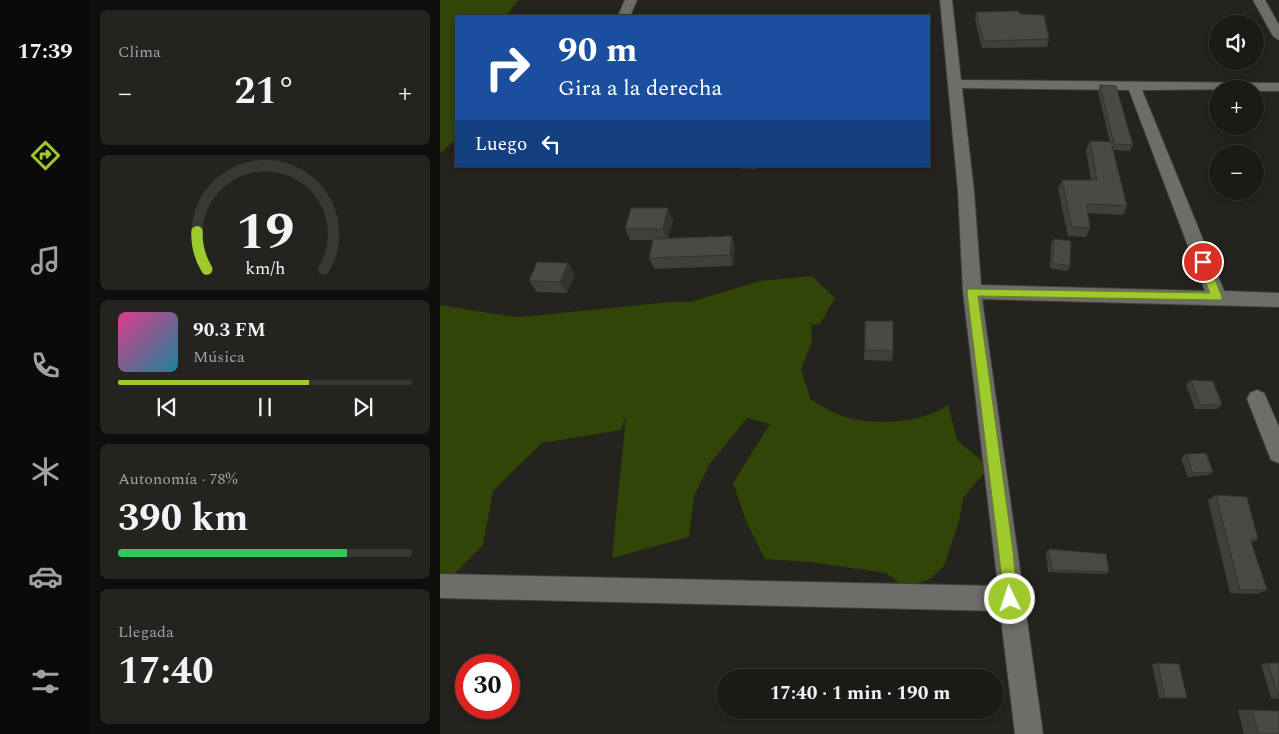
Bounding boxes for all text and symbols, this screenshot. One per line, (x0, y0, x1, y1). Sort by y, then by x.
map controls (1209, 15, 1264, 200)
button: sound (1209, 15, 1264, 70)
text: 90 m (558, 24, 638, 77)
text: 17:39 (17, 35, 73, 68)
icon: right (475, 35, 540, 100)
text: Clima (118, 40, 161, 64)
text: 21° (234, 63, 296, 121)
text: − (118, 72, 132, 115)
text: + (398, 72, 412, 115)
text: Gira a la derecha (558, 72, 722, 105)
button: + (1209, 80, 1264, 135)
text: Luego (475, 130, 527, 159)
icon: left (537, 130, 565, 158)
icon: directions (28, 138, 63, 173)
button: − (1209, 145, 1264, 200)
text: 19 (236, 193, 294, 272)
pin (1182, 241, 1224, 283)
icon: music (28, 243, 63, 278)
icon: arrive (1189, 248, 1217, 276)
text: km/h (245, 255, 285, 282)
text: 90.3 FM (193, 316, 266, 345)
text: Música (193, 345, 245, 369)
icon: phone (28, 348, 63, 383)
icon: previous (153, 393, 181, 421)
icon: pause (251, 393, 279, 421)
icon: next (349, 393, 377, 421)
icon: climate (28, 454, 63, 489)
text: Autonomía · 78% (118, 467, 237, 491)
text: 390 km (118, 490, 249, 548)
icon: car (28, 559, 63, 594)
position arrow (983, 572, 1035, 624)
text: Llegada (118, 620, 174, 644)
text: 17:40 (118, 643, 213, 701)
speed limit sign: 30 (455, 654, 520, 719)
icon: filters (28, 664, 63, 699)
text: 17:40 · 1 min · 190 m (770, 679, 950, 708)

